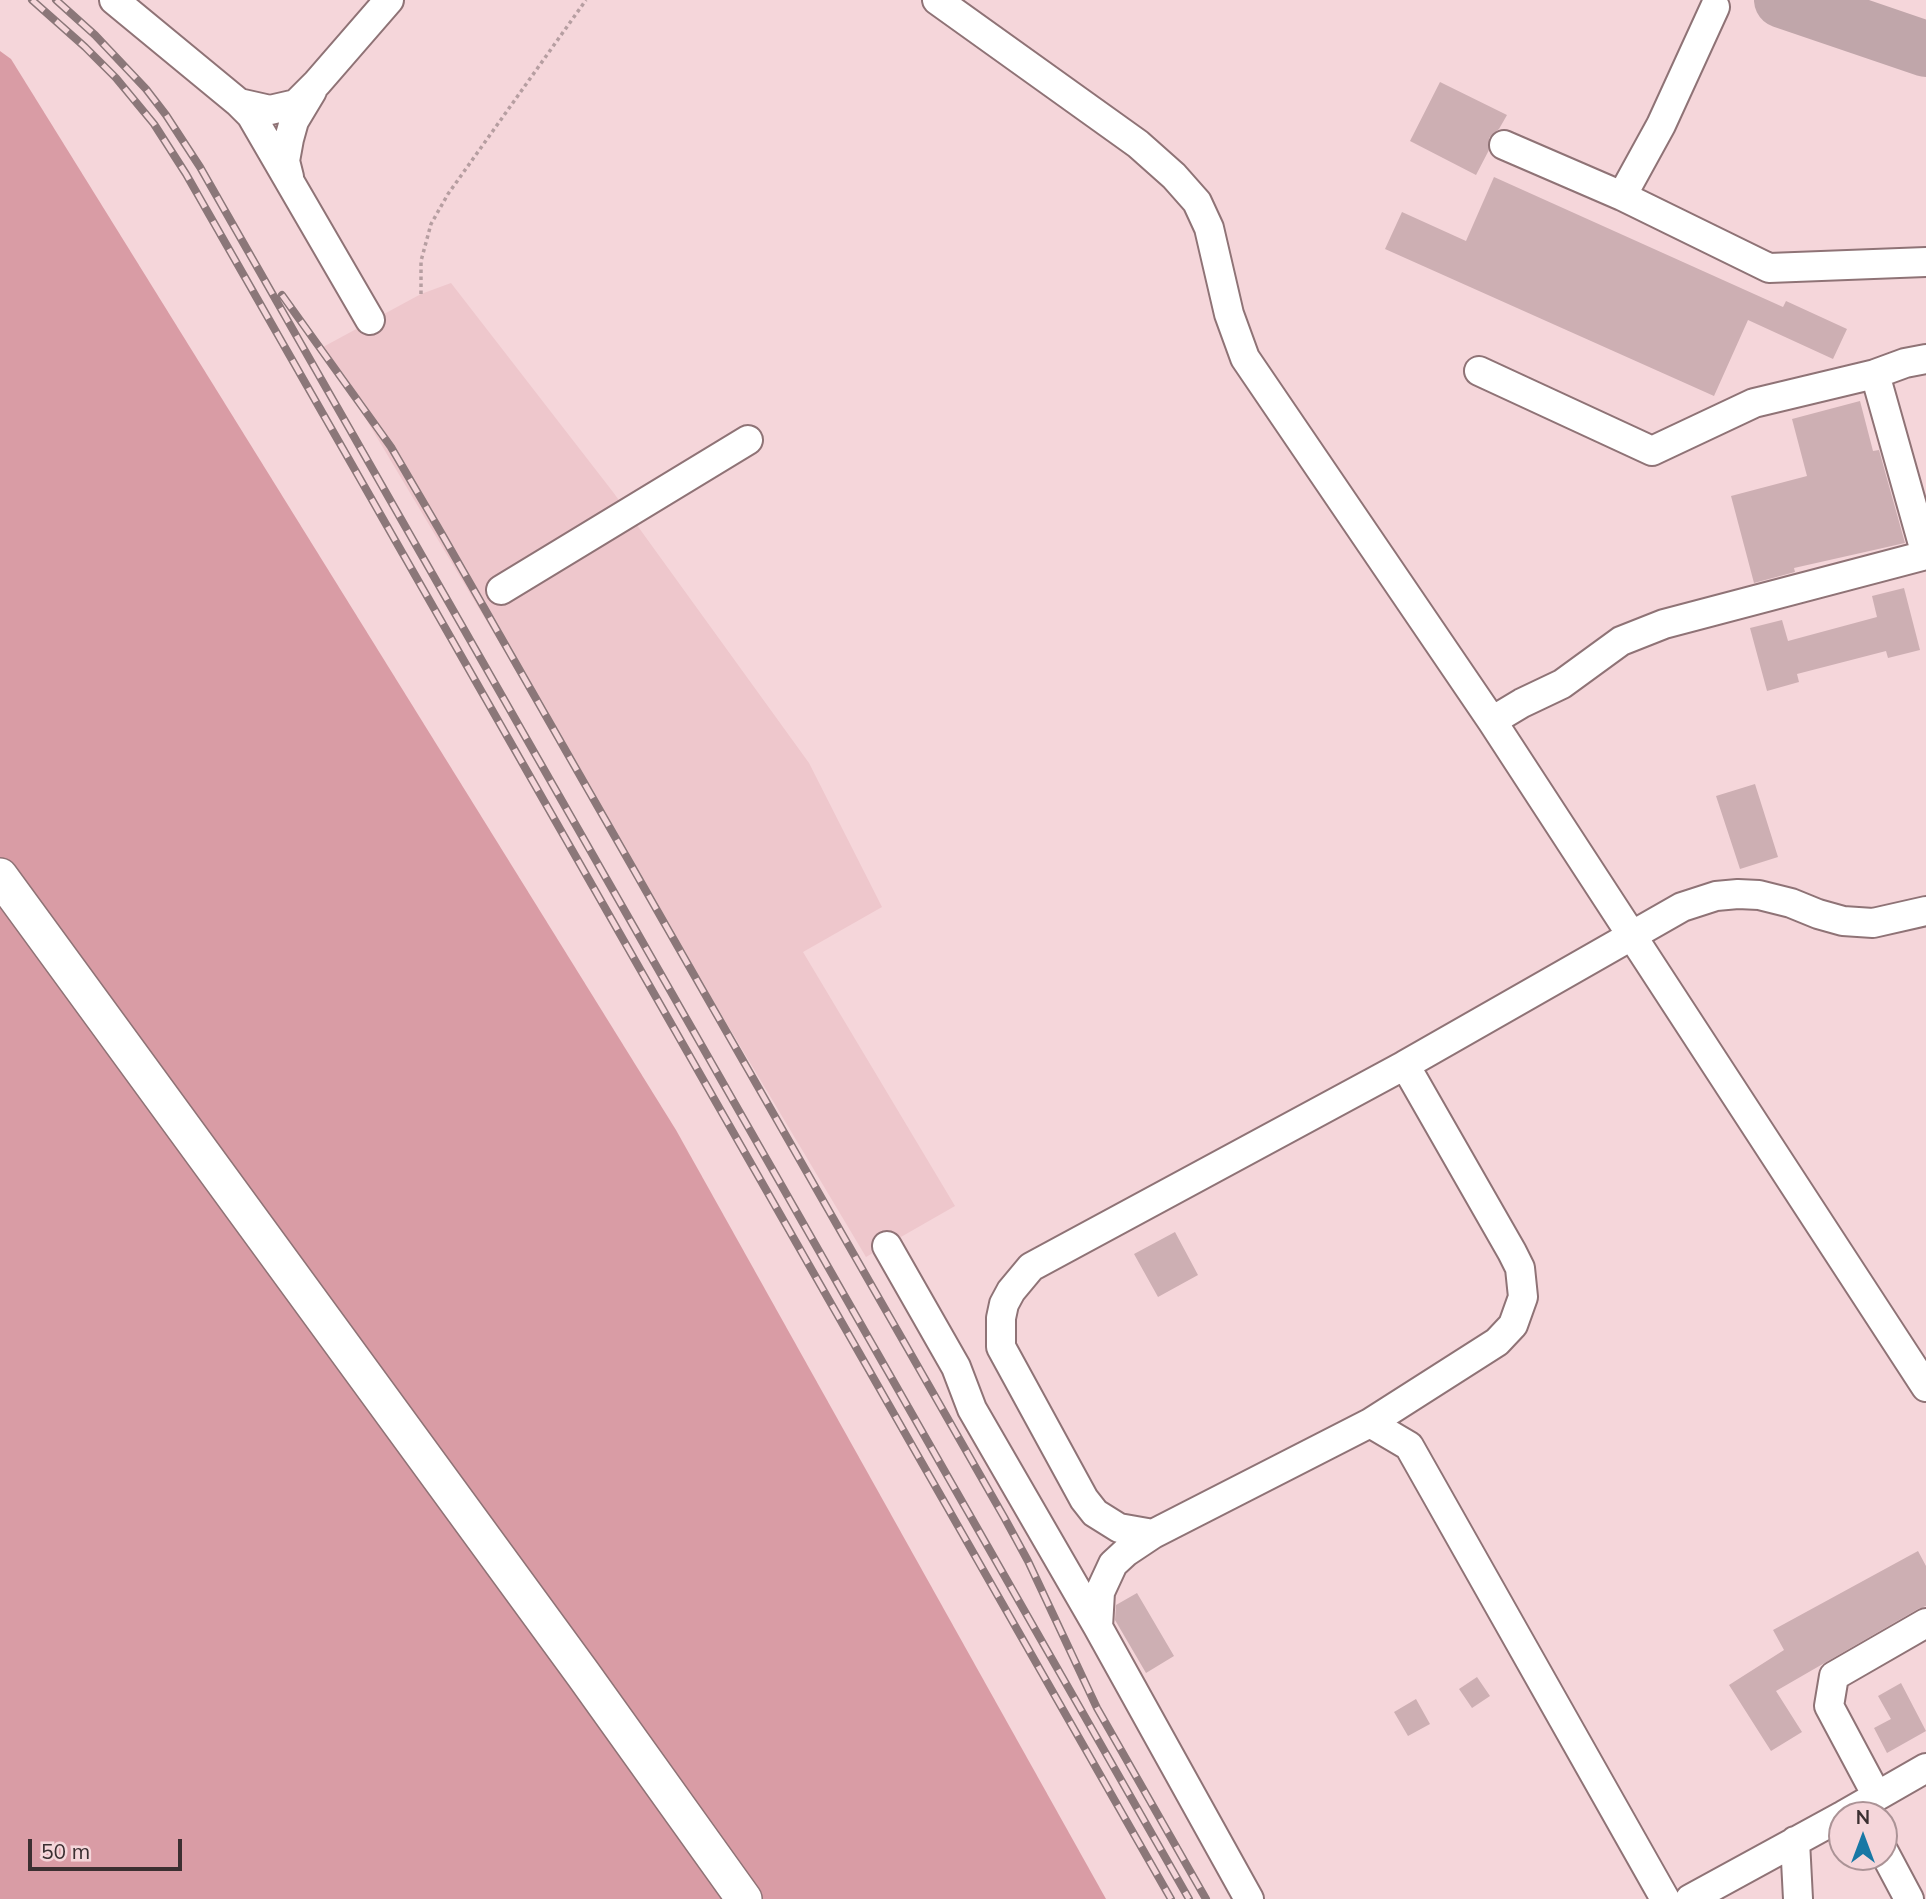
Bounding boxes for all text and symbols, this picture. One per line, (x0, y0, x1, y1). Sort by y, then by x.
north arrow (1828, 1801, 1898, 1871)
text: N (1856, 1805, 1870, 1829)
scale bar (32, 1826, 186, 1870)
text: 50 m (41, 1838, 90, 1864)

